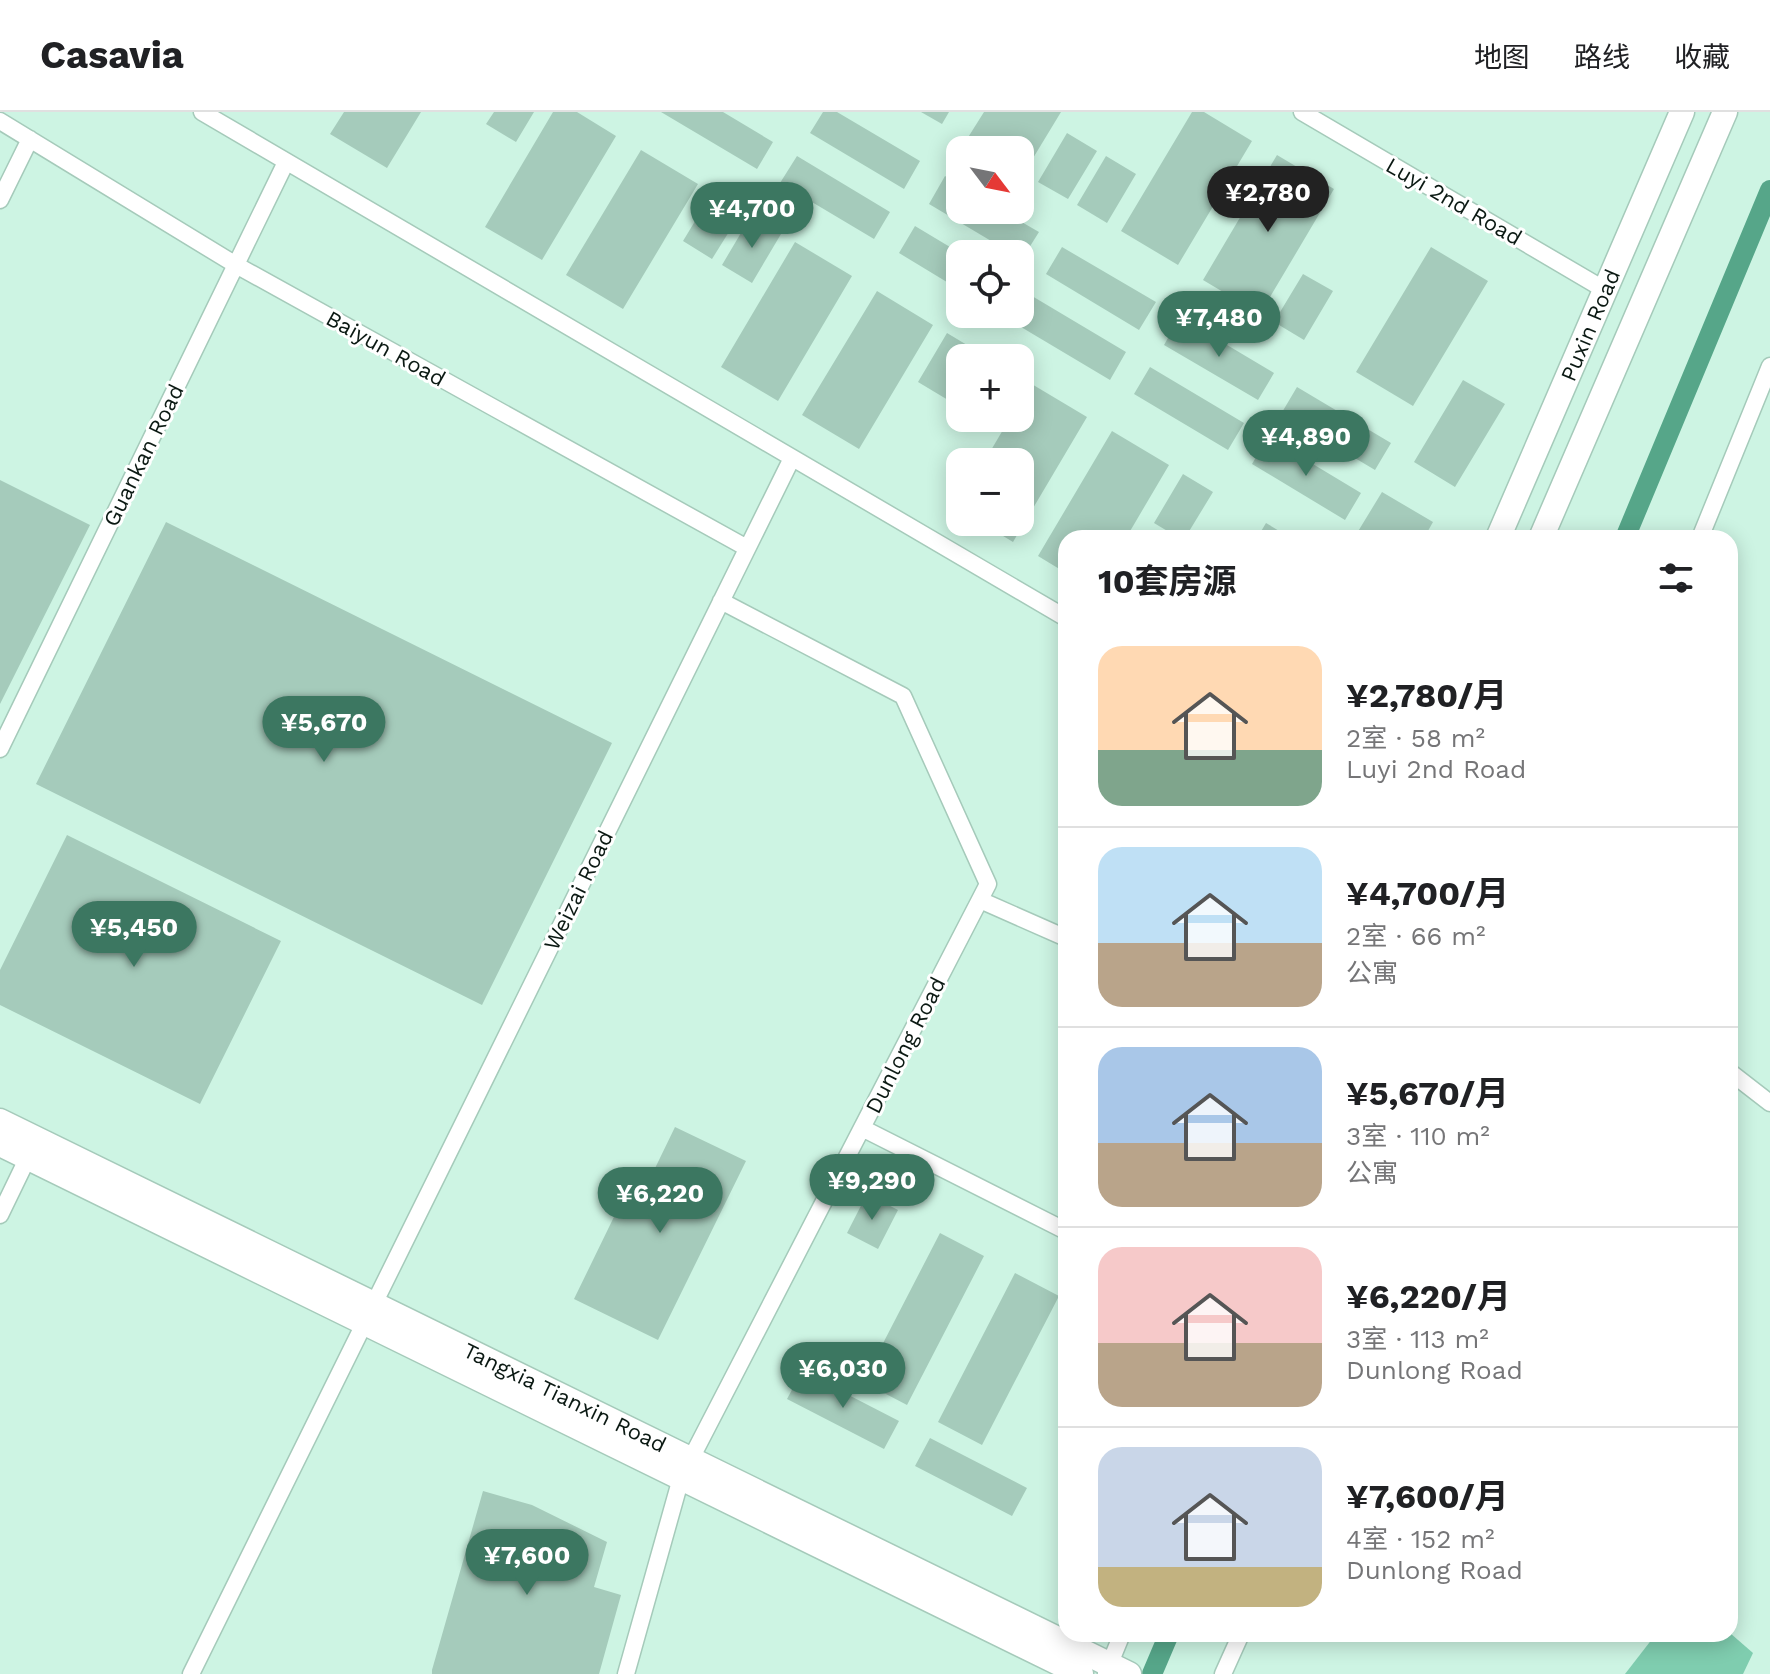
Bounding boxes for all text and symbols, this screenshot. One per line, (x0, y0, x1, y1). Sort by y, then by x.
text: Casavia (40, 33, 184, 77)
text: 地图 (1474, 41, 1530, 74)
text: 路线 (1574, 41, 1630, 74)
text: 收藏 (1674, 41, 1730, 74)
north arrow (946, 136, 1034, 224)
map controls (946, 136, 1034, 536)
street label: Luyi 2nd Road (1381, 152, 1526, 250)
pin: ¥2,780 (1203, 166, 1333, 234)
text: ¥2,780 (1225, 177, 1311, 207)
pin: ¥4,700 (687, 182, 817, 250)
text: ¥4,700 (708, 193, 796, 223)
button: locate (946, 240, 1034, 328)
street label: Puxin Road (1556, 265, 1625, 385)
pin: ¥7,480 (1154, 291, 1284, 359)
text: ¥7,480 (1175, 302, 1263, 332)
street label: Baiyun Road (322, 305, 450, 391)
button: + (946, 344, 1034, 432)
street label: Guankan Road (98, 380, 189, 530)
pin: ¥4,890 (1241, 410, 1371, 478)
text: ¥4,890 (1261, 421, 1351, 451)
button: − (946, 448, 1034, 536)
icon: filters (1654, 556, 1698, 600)
text: 10套房源 (1098, 561, 1237, 601)
text: ¥2,780/月 (1346, 675, 1507, 715)
icon: home (1162, 678, 1258, 774)
pin: ¥5,670 (259, 696, 389, 764)
text: ¥5,670 (280, 707, 368, 737)
text: 2室 · 58 m² (1346, 723, 1485, 753)
text: Luyi 2nd Road (1346, 754, 1526, 784)
street label: Weizai Road (539, 826, 618, 954)
text: ¥4,700/月 (1346, 873, 1509, 913)
icon: home (1162, 879, 1258, 975)
pin: ¥5,450 (69, 901, 199, 969)
text: ¥5,450 (90, 912, 178, 942)
text: 2室 · 66 m² (1346, 921, 1486, 951)
text: 公寓 (1346, 958, 1398, 988)
street label: Dunlong Road (860, 973, 951, 1118)
text: ¥5,670/月 (1346, 1073, 1509, 1113)
icon: home (1162, 1079, 1258, 1175)
text: 3室 · 110 m² (1346, 1121, 1490, 1151)
pin: ¥9,290 (807, 1154, 937, 1222)
text: 公寓 (1346, 1158, 1398, 1188)
text: ¥9,290 (828, 1165, 916, 1195)
pin: ¥6,220 (595, 1167, 725, 1235)
text: ¥6,220 (616, 1178, 704, 1208)
text: ¥6,220/月 (1346, 1276, 1511, 1316)
icon: home (1162, 1279, 1258, 1375)
text: 3室 · 113 m² (1346, 1324, 1489, 1354)
street label: Tangxia Tianxin Road (459, 1337, 670, 1457)
pin: ¥6,030 (778, 1342, 908, 1410)
text: ¥6,030 (798, 1353, 888, 1383)
text: Dunlong Road (1346, 1355, 1523, 1385)
text: ¥7,600/月 (1346, 1476, 1509, 1516)
icon: home (1162, 1479, 1258, 1575)
text: 4室 · 152 m² (1346, 1524, 1495, 1554)
pin: ¥7,600 (462, 1529, 592, 1597)
text: ¥7,600 (484, 1540, 570, 1570)
text: Dunlong Road (1346, 1555, 1523, 1585)

